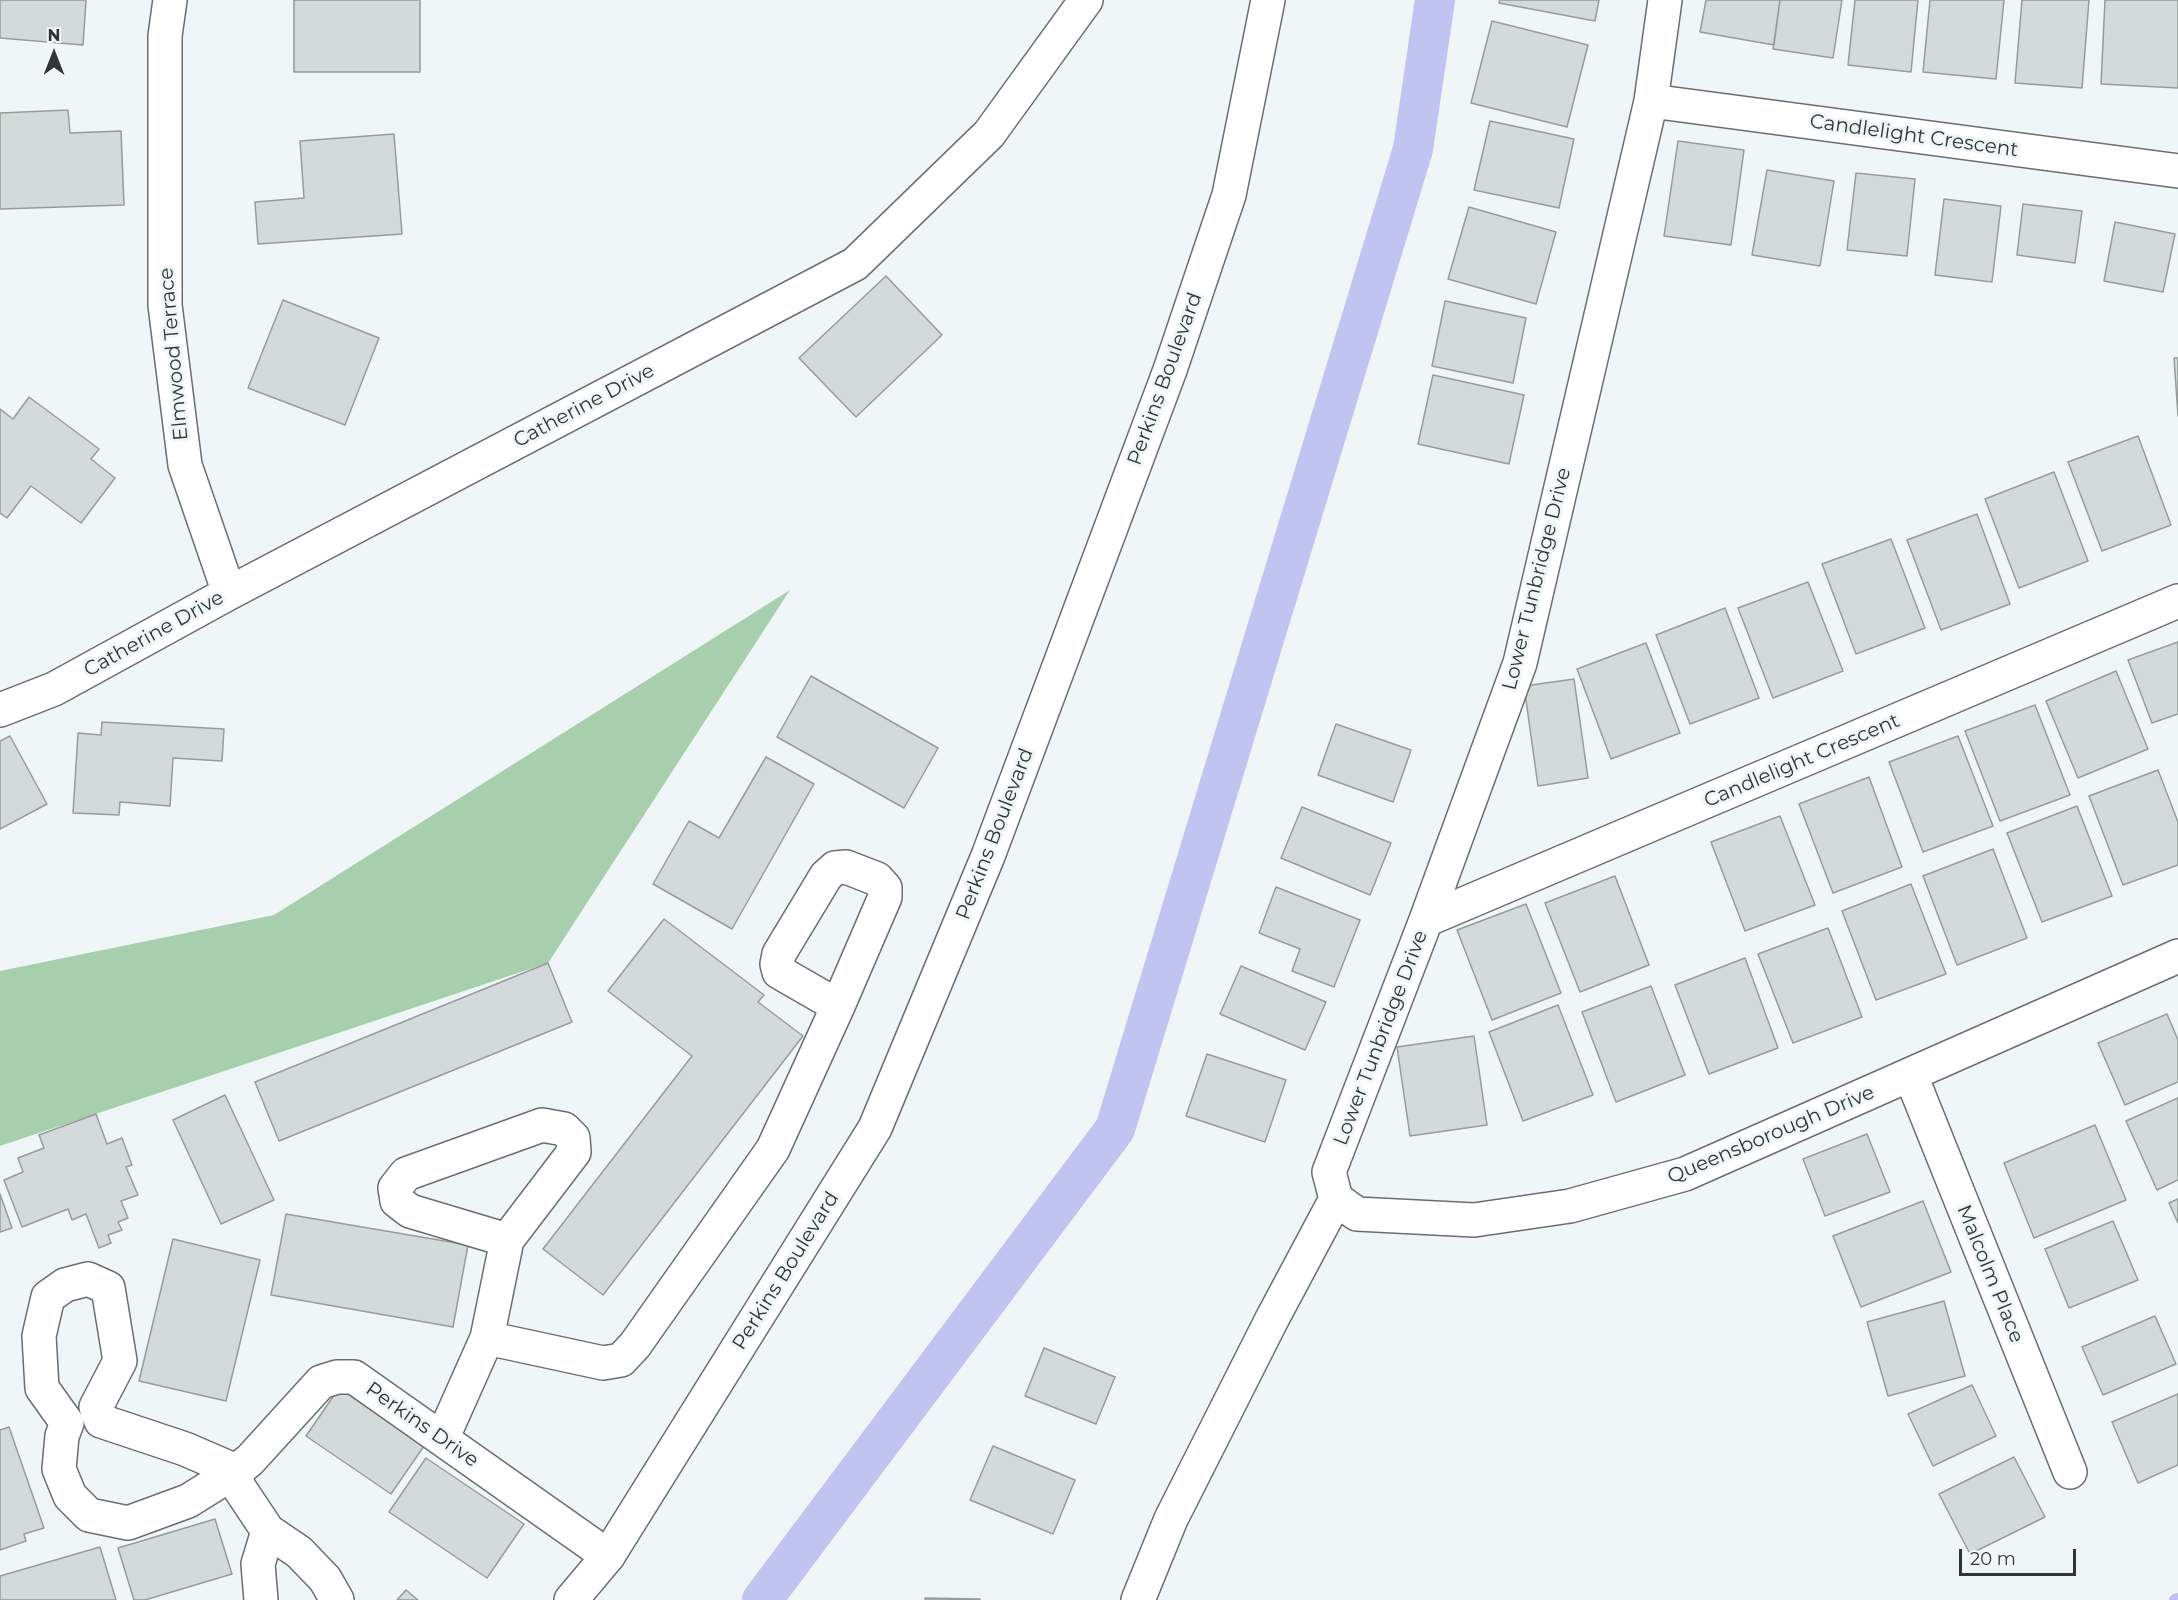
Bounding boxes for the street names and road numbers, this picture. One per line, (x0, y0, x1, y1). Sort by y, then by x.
street label: Candlelight Crescent (1808, 109, 2020, 163)
street label: Elmwood Terrace (154, 267, 194, 441)
street label: Perkins Boulevard (1123, 289, 1207, 469)
street label: Catherine Drive (509, 359, 659, 453)
street label: Lower Tunbridge Drive (1498, 465, 1576, 693)
street label: Catherine Drive (80, 586, 228, 682)
street label: Candlelight Crescent (1701, 709, 1903, 813)
street label: Perkins Boulevard (951, 745, 1039, 923)
street label: Lower Tunbridge Drive (1329, 927, 1433, 1149)
street label: Queensborough Drive (1664, 1081, 1878, 1189)
street label: Perkins Boulevard (728, 1188, 844, 1354)
street label: Malcolm Place (1951, 1202, 2029, 1346)
street label: Perkins Drive (361, 1377, 483, 1473)

